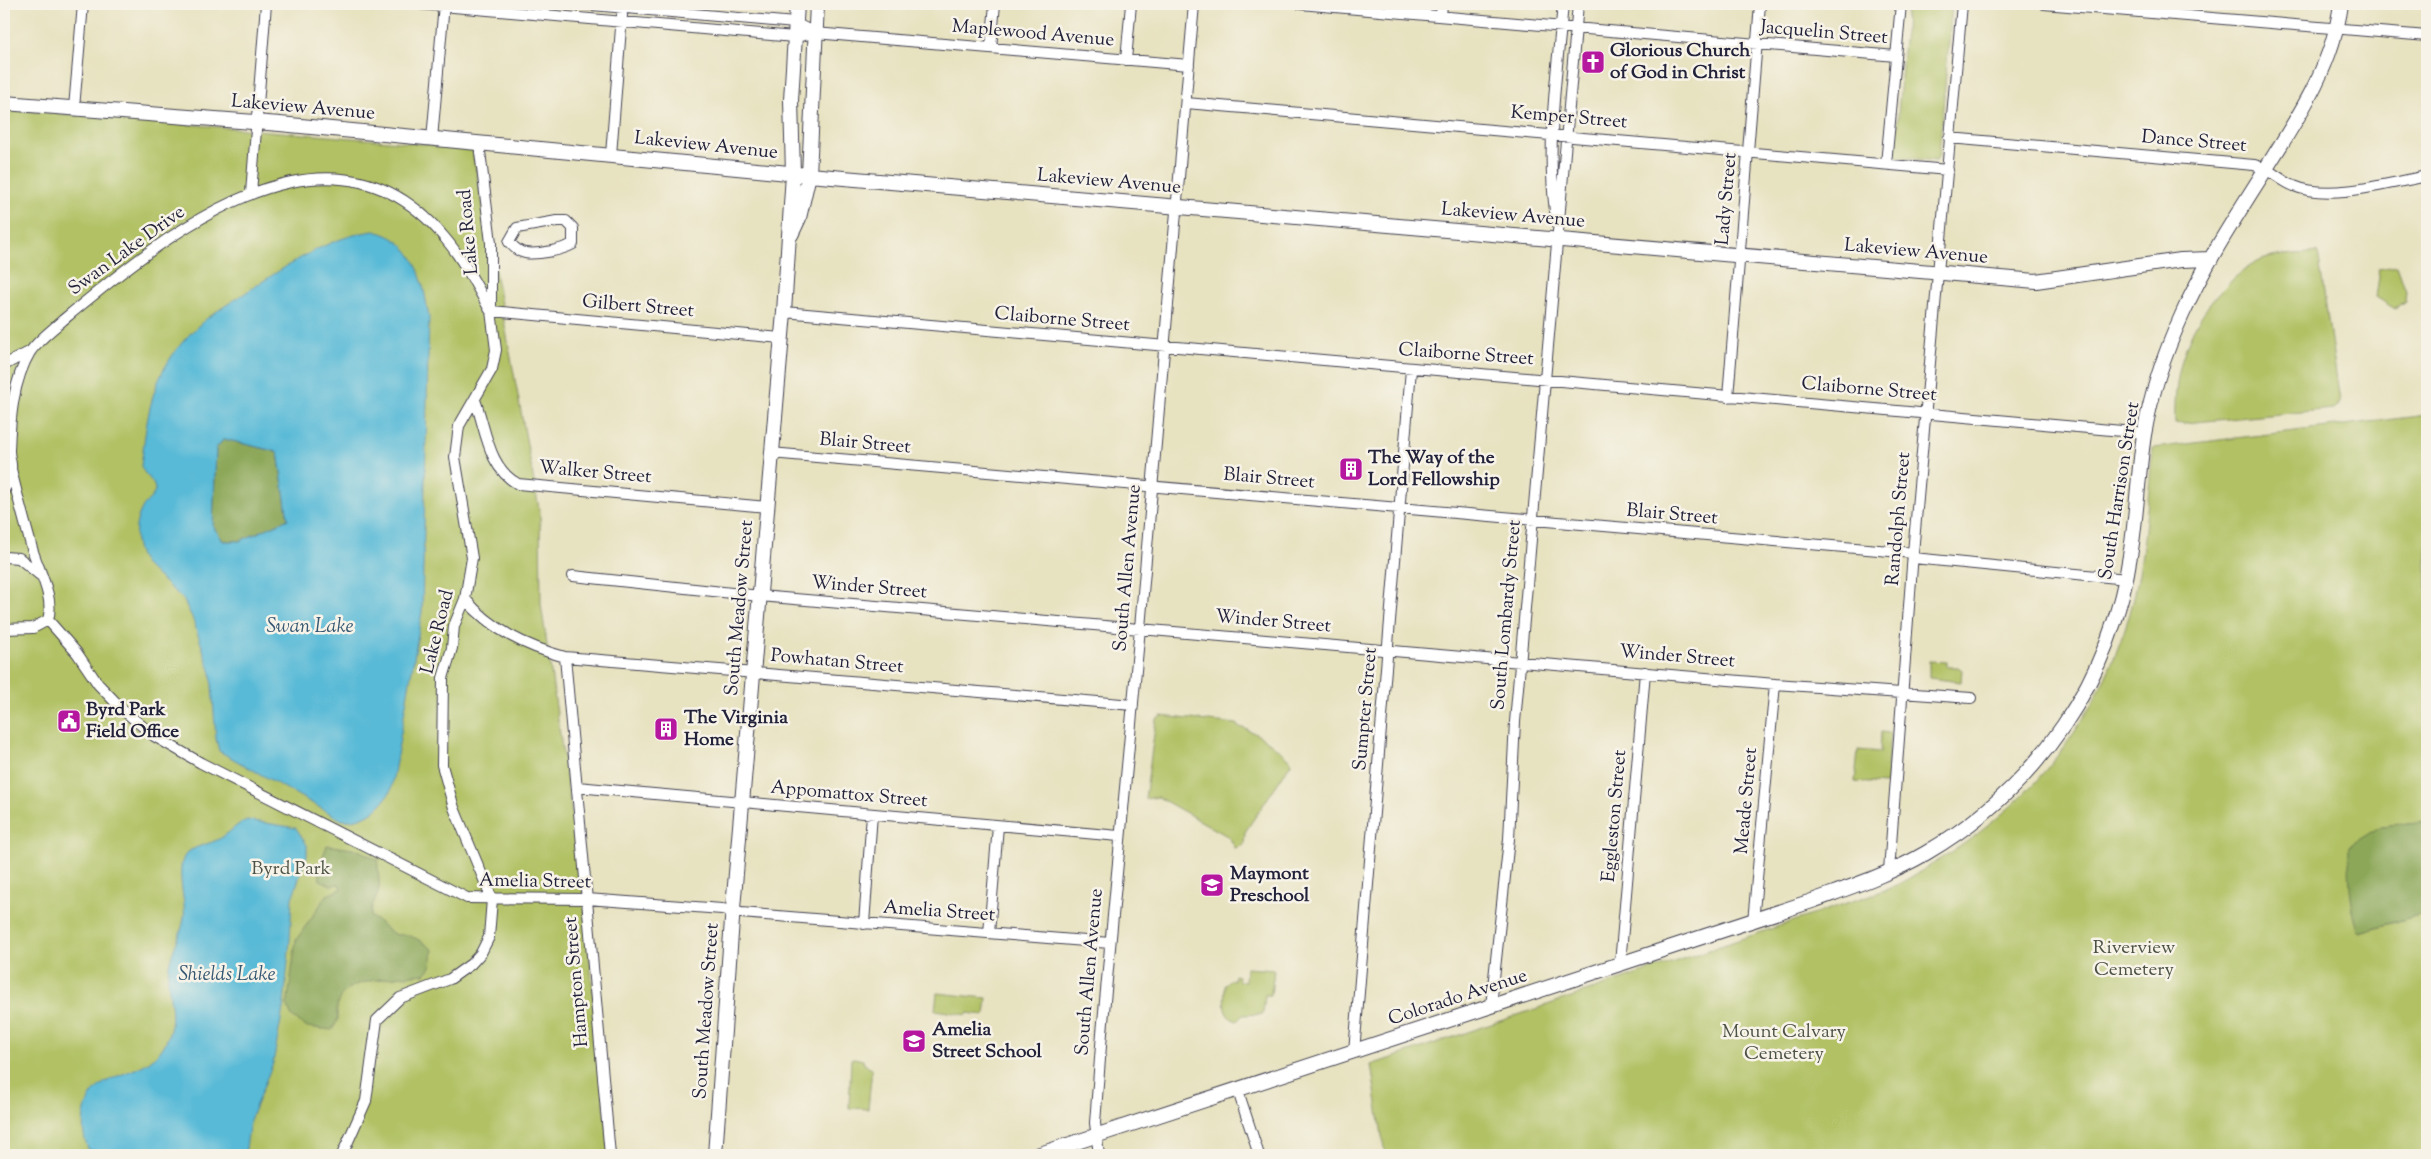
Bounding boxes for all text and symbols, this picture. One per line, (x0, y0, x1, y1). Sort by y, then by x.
street label: Maplewood Avenue (951, 13, 1115, 55)
street label: Jacquelin Street (1758, 14, 1889, 52)
place label: Glorious Church of God in Christ (1610, 38, 1751, 87)
church icon: Glorious Church of God in Christ (1580, 49, 1606, 75)
street label: Lakeview Avenue (230, 88, 376, 128)
street label: Kemper Street (1510, 99, 1629, 137)
street label: Dance Street (2140, 124, 2248, 160)
street label: Lakeview Avenue (633, 125, 779, 167)
street label: Lady Street (1709, 151, 1745, 247)
street label: Lakeview Avenue (1036, 162, 1182, 202)
street label: Lake Road (452, 188, 486, 276)
street label: Lakeview Avenue (1440, 196, 1586, 236)
street label: Swan Lake Drive (63, 199, 191, 303)
street label: Lakeview Avenue (1843, 232, 1989, 272)
street label: Gilbert Street (581, 289, 696, 325)
street label: Claiborne Street (993, 301, 1131, 339)
street label: Claiborne Street (1397, 337, 1535, 373)
street label: Claiborne Street (1800, 371, 1938, 409)
street label: South Harrison Street (2093, 400, 2147, 582)
street label: Blair Street (818, 427, 912, 461)
place label: The Way of the Lord Fellowship (1368, 445, 1500, 494)
street label: Randolph Street (1880, 451, 1918, 587)
street label: Walker Street (537, 455, 653, 491)
building icon: The Way of the Lord Fellowship (1338, 456, 1364, 482)
street label: Blair Street (1222, 462, 1316, 496)
street label: South Allen Avenue (1107, 483, 1149, 653)
street label: Blair Street (1625, 498, 1719, 532)
street label: South Meadow Street (719, 518, 761, 697)
street label: South Lombardy Street (1485, 518, 1529, 711)
street label: Winder Street (810, 569, 928, 607)
street label: Lake Road (415, 587, 462, 677)
street label: Winder Street (1214, 603, 1332, 641)
water label: Swan Lake (266, 613, 354, 642)
street label: Winder Street (1618, 638, 1736, 676)
street label: Powhatan Street (769, 643, 905, 681)
street label: Sumpter Street (1347, 646, 1385, 772)
place label: Byrd Park Field Office (86, 697, 179, 746)
place label: The Virginia Home (684, 705, 788, 754)
public building icon: Byrd Park Field Office (56, 708, 82, 734)
building icon: The Virginia Home (653, 716, 679, 742)
street label: Meade Street (1729, 746, 1765, 855)
street label: Eggleston Street (1596, 748, 1634, 883)
street label: Appomattox Street (769, 775, 929, 815)
park label: Byrd Park (251, 856, 331, 883)
place label: Maymont Preschool (1230, 861, 1310, 910)
street label: Amelia Street (479, 868, 592, 896)
school or university icon: Maymont Preschool (1199, 872, 1225, 898)
street label: South Allen Avenue (1069, 887, 1111, 1057)
street label: Amelia Street (882, 895, 996, 929)
street label: Hampton Street (558, 915, 596, 1048)
street label: South Meadow Street (687, 921, 727, 1100)
park label: Riverview Cemetery (2093, 935, 2175, 984)
water label: Shields Lake (179, 961, 275, 990)
street label: Colorado Avenue (1385, 963, 1531, 1033)
place label: Amelia Street School (932, 1017, 1043, 1066)
park label: Mount Calvary Cemetery (1722, 1019, 1847, 1068)
school or university icon: Amelia Street School (901, 1028, 927, 1054)

